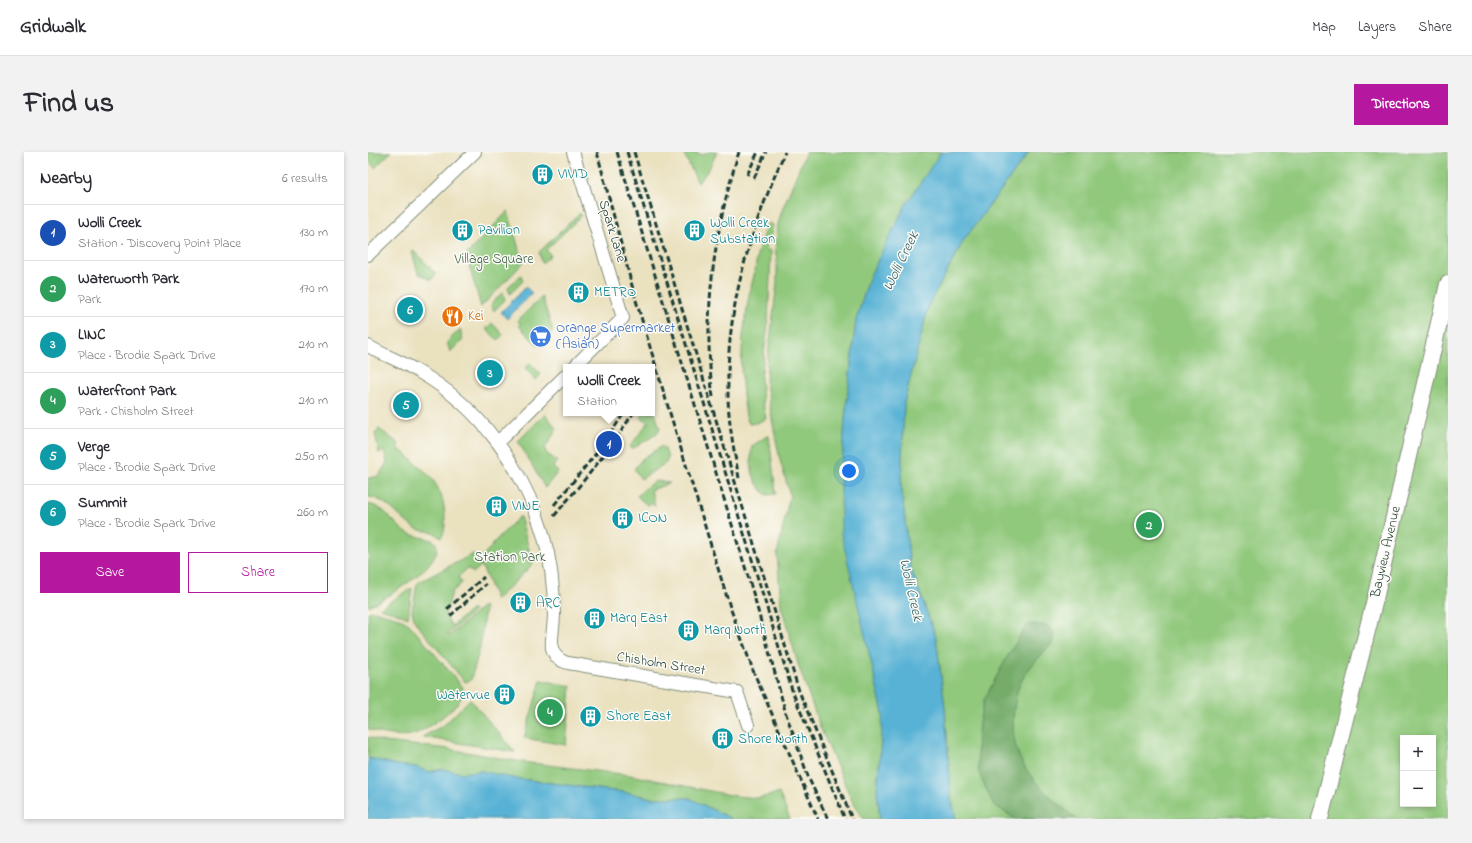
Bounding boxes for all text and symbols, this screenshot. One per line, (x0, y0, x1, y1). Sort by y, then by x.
text: Gridwalk (20, 14, 86, 41)
text: Map (1312, 17, 1336, 38)
text: Layers (1358, 17, 1396, 38)
text: Share (1418, 17, 1452, 38)
text: Find us (24, 84, 114, 125)
button: Directions (1354, 84, 1448, 125)
building icon: VIVID (529, 161, 555, 187)
place label: VIVID (557, 164, 588, 185)
text: Nearby (40, 166, 92, 191)
text: 6 results (282, 169, 328, 188)
street label: Spark Lane (593, 197, 632, 265)
text: Wolli Creek (78, 212, 141, 234)
place label: Wolli Creek Substation (710, 213, 775, 250)
building icon: Pavilion (449, 217, 475, 243)
building icon: Wolli Creek Substation (682, 218, 708, 244)
place label: Pavilion (478, 220, 520, 241)
text: 1 (51, 223, 55, 242)
text: 130 m (300, 223, 328, 242)
water label: Wolli Creek (877, 226, 925, 294)
text: Station · Discovery Point Place (78, 234, 241, 253)
park label: Village Square (453, 249, 534, 271)
text: Waterworth Park (78, 268, 179, 290)
text: 2 (50, 279, 56, 298)
text: 170 m (300, 279, 328, 298)
building icon: METRO (565, 279, 591, 305)
place label: METRO (594, 282, 636, 303)
text: Park (78, 290, 102, 309)
pin: 6 (397, 295, 423, 325)
restaurant icon: Kei (439, 303, 465, 329)
place label: Kei (468, 306, 484, 327)
place label: Orange Supermarket (Asian) (556, 318, 675, 355)
supermarket icon: Orange Supermarket (Asian) (528, 323, 554, 349)
text: LINC (78, 324, 105, 346)
text: 3 (50, 335, 56, 354)
text: 210 m (298, 335, 328, 354)
text: Place · Brodie Spark Drive (78, 346, 216, 365)
pin: 3 (477, 358, 503, 388)
popup (563, 364, 655, 416)
text: Wolli Creek (577, 370, 641, 392)
text: Waterfront Park (78, 380, 176, 402)
pin: 5 (393, 390, 419, 420)
text: 4 (50, 391, 56, 410)
text: 210 m (298, 391, 328, 410)
text: Station (577, 392, 617, 411)
text: Park · Chisholm Street (78, 402, 194, 421)
pin: 1 (596, 429, 622, 459)
text: Verge (78, 436, 110, 458)
text: 5 (49, 447, 57, 466)
text: 250 m (295, 447, 328, 466)
text: Place · Brodie Spark Drive (78, 458, 216, 477)
your location (839, 461, 859, 481)
text: Summit (78, 492, 127, 514)
building icon: VINE (483, 493, 509, 519)
place label: VINE (511, 496, 540, 517)
text: 6 (50, 503, 56, 522)
text: 260 m (297, 503, 328, 522)
street label: Bayview Avenue (1365, 503, 1408, 601)
building icon: ICON (609, 505, 635, 531)
place label: ICON (638, 508, 667, 529)
pin: 2 (1136, 510, 1162, 540)
text: Place · Brodie Spark Drive (78, 514, 216, 533)
park label: Station Park (474, 547, 547, 568)
button: Save (40, 552, 180, 593)
button: Share (188, 552, 328, 593)
water label: Wolli Creek (893, 557, 929, 625)
building icon: ARC (508, 590, 534, 616)
place label: ARC (536, 593, 561, 614)
building icon: Marq East (581, 605, 607, 631)
place label: Marq East (610, 608, 668, 629)
building icon: Marq North (675, 617, 701, 643)
place label: Marq North (704, 620, 766, 641)
street label: Chisholm Street (615, 647, 707, 681)
building icon: Watervue (492, 682, 518, 708)
place label: Watervue (437, 685, 491, 706)
pin: 4 (537, 697, 563, 727)
building icon: Shore East (578, 703, 604, 729)
place label: Shore East (606, 706, 671, 727)
building icon: Shore North (709, 726, 735, 752)
place label: Shore North (738, 729, 807, 750)
map controls (1400, 735, 1436, 807)
button: + (1400, 735, 1436, 771)
button: − (1400, 771, 1436, 807)

